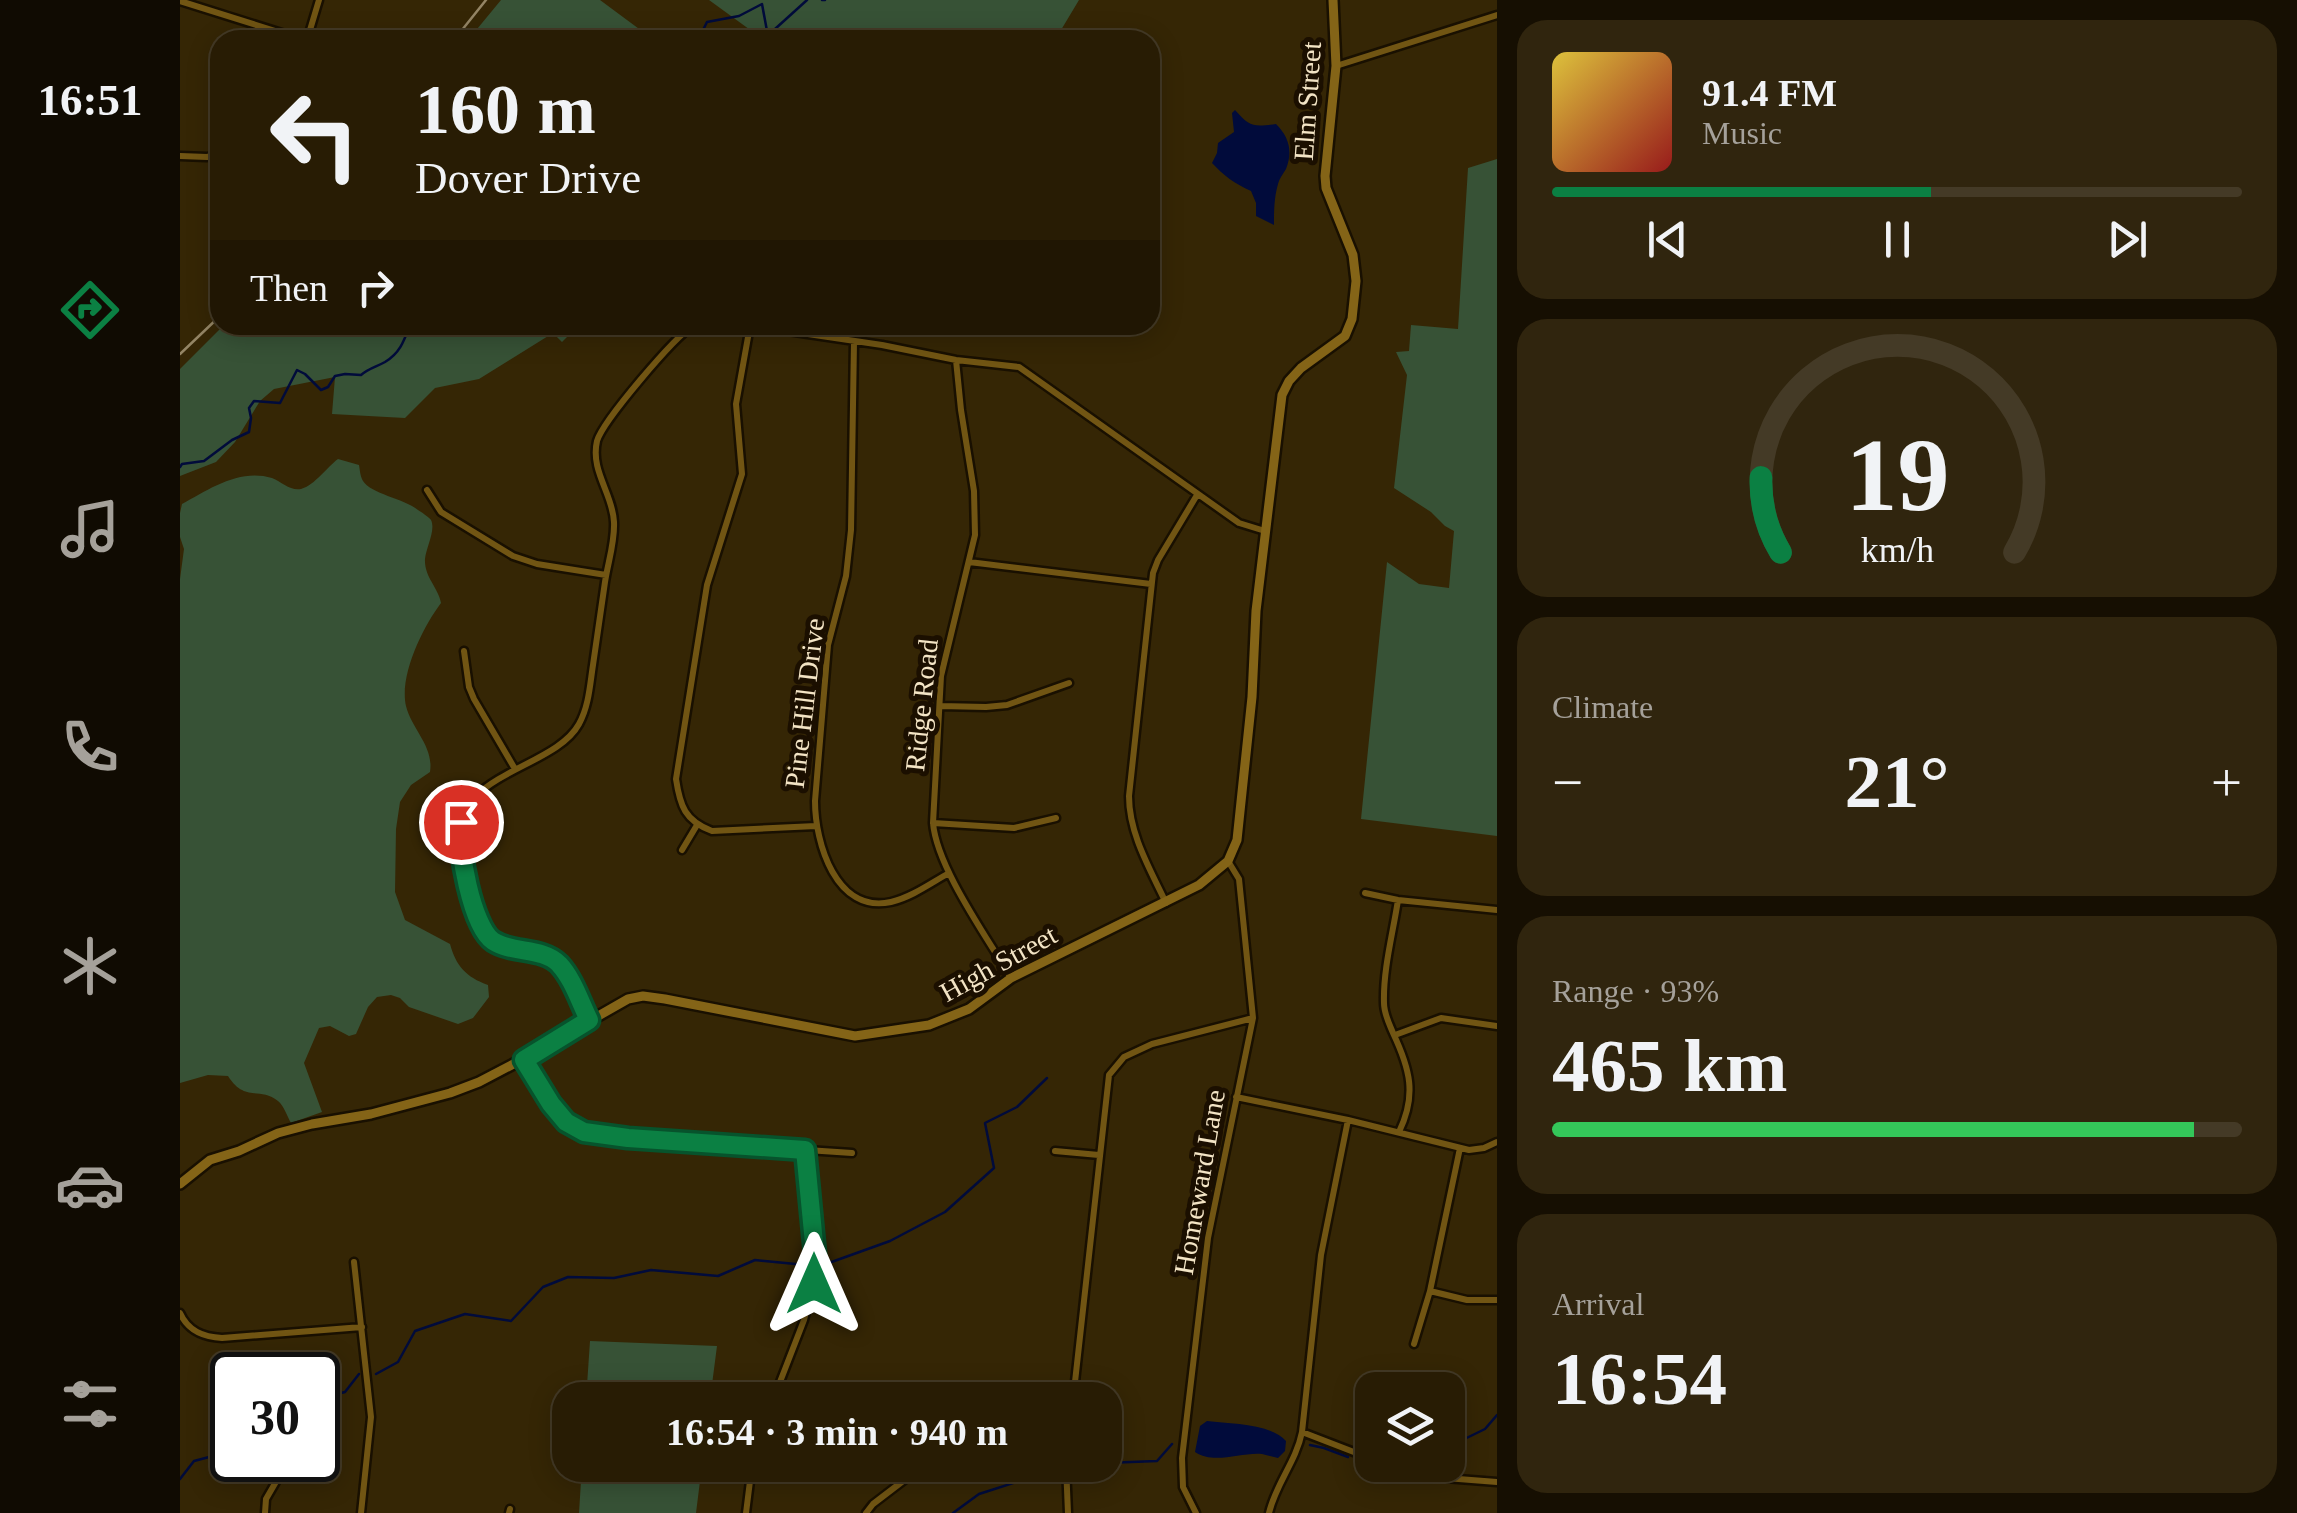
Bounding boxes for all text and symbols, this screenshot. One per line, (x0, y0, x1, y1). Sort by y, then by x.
street label: Elm Street (1288, 40, 1327, 161)
icon: left (250, 70, 380, 200)
text: 160 m (415, 71, 596, 148)
text: 91.4 FM (1702, 72, 1837, 114)
text: 16:51 (38, 75, 143, 125)
text: Music (1702, 115, 1782, 151)
text: Dover Drive (415, 153, 641, 203)
icon: previous (1640, 212, 1695, 267)
icon: pause (1870, 212, 1925, 267)
icon: next (2100, 212, 2155, 267)
icon: right (348, 260, 403, 315)
text: Then (250, 267, 328, 309)
icon: directions (55, 275, 125, 345)
text: 19 (1845, 417, 1949, 532)
icon: music (55, 494, 125, 564)
text: km/h (1860, 530, 1934, 570)
street label: Pine Hill Drive (779, 616, 830, 790)
street label: Ridge Road (899, 637, 944, 773)
text: Climate (1552, 689, 1653, 725)
icon: phone (55, 712, 125, 782)
text: 21° (1845, 740, 1950, 823)
text: − (1552, 752, 1583, 813)
text: + (2211, 752, 2242, 813)
pin (419, 780, 504, 865)
icon: arrive (434, 795, 489, 850)
street label: High Street (935, 919, 1062, 1008)
icon: climate (55, 931, 125, 1001)
text: Range · 93% (1552, 973, 1719, 1009)
text: 465 km (1552, 1024, 1787, 1107)
street label: Homeward Lane (1168, 1087, 1231, 1277)
icon: car (55, 1150, 125, 1220)
position arrow (762, 1232, 866, 1336)
text: Arrival (1552, 1286, 1644, 1322)
text: 16:54 (1552, 1337, 1727, 1420)
speed limit sign: 30 (210, 1352, 340, 1482)
icon: filters (55, 1369, 125, 1439)
map controls (1355, 1372, 1465, 1482)
button: layers (1355, 1372, 1465, 1482)
text: 16:54 · 3 min · 940 m (666, 1411, 1008, 1453)

